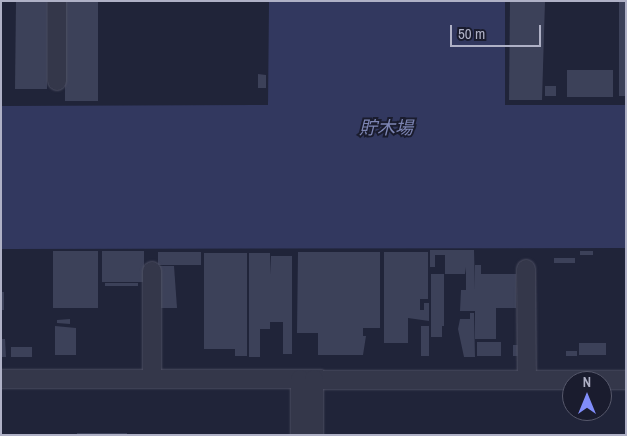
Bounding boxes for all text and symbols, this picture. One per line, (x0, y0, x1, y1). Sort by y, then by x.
scale bar (452, 15, 543, 47)
text: 50 m (458, 23, 485, 44)
water label: 貯木場 (359, 117, 413, 139)
north arrow (562, 371, 612, 421)
text: N (583, 373, 591, 391)

